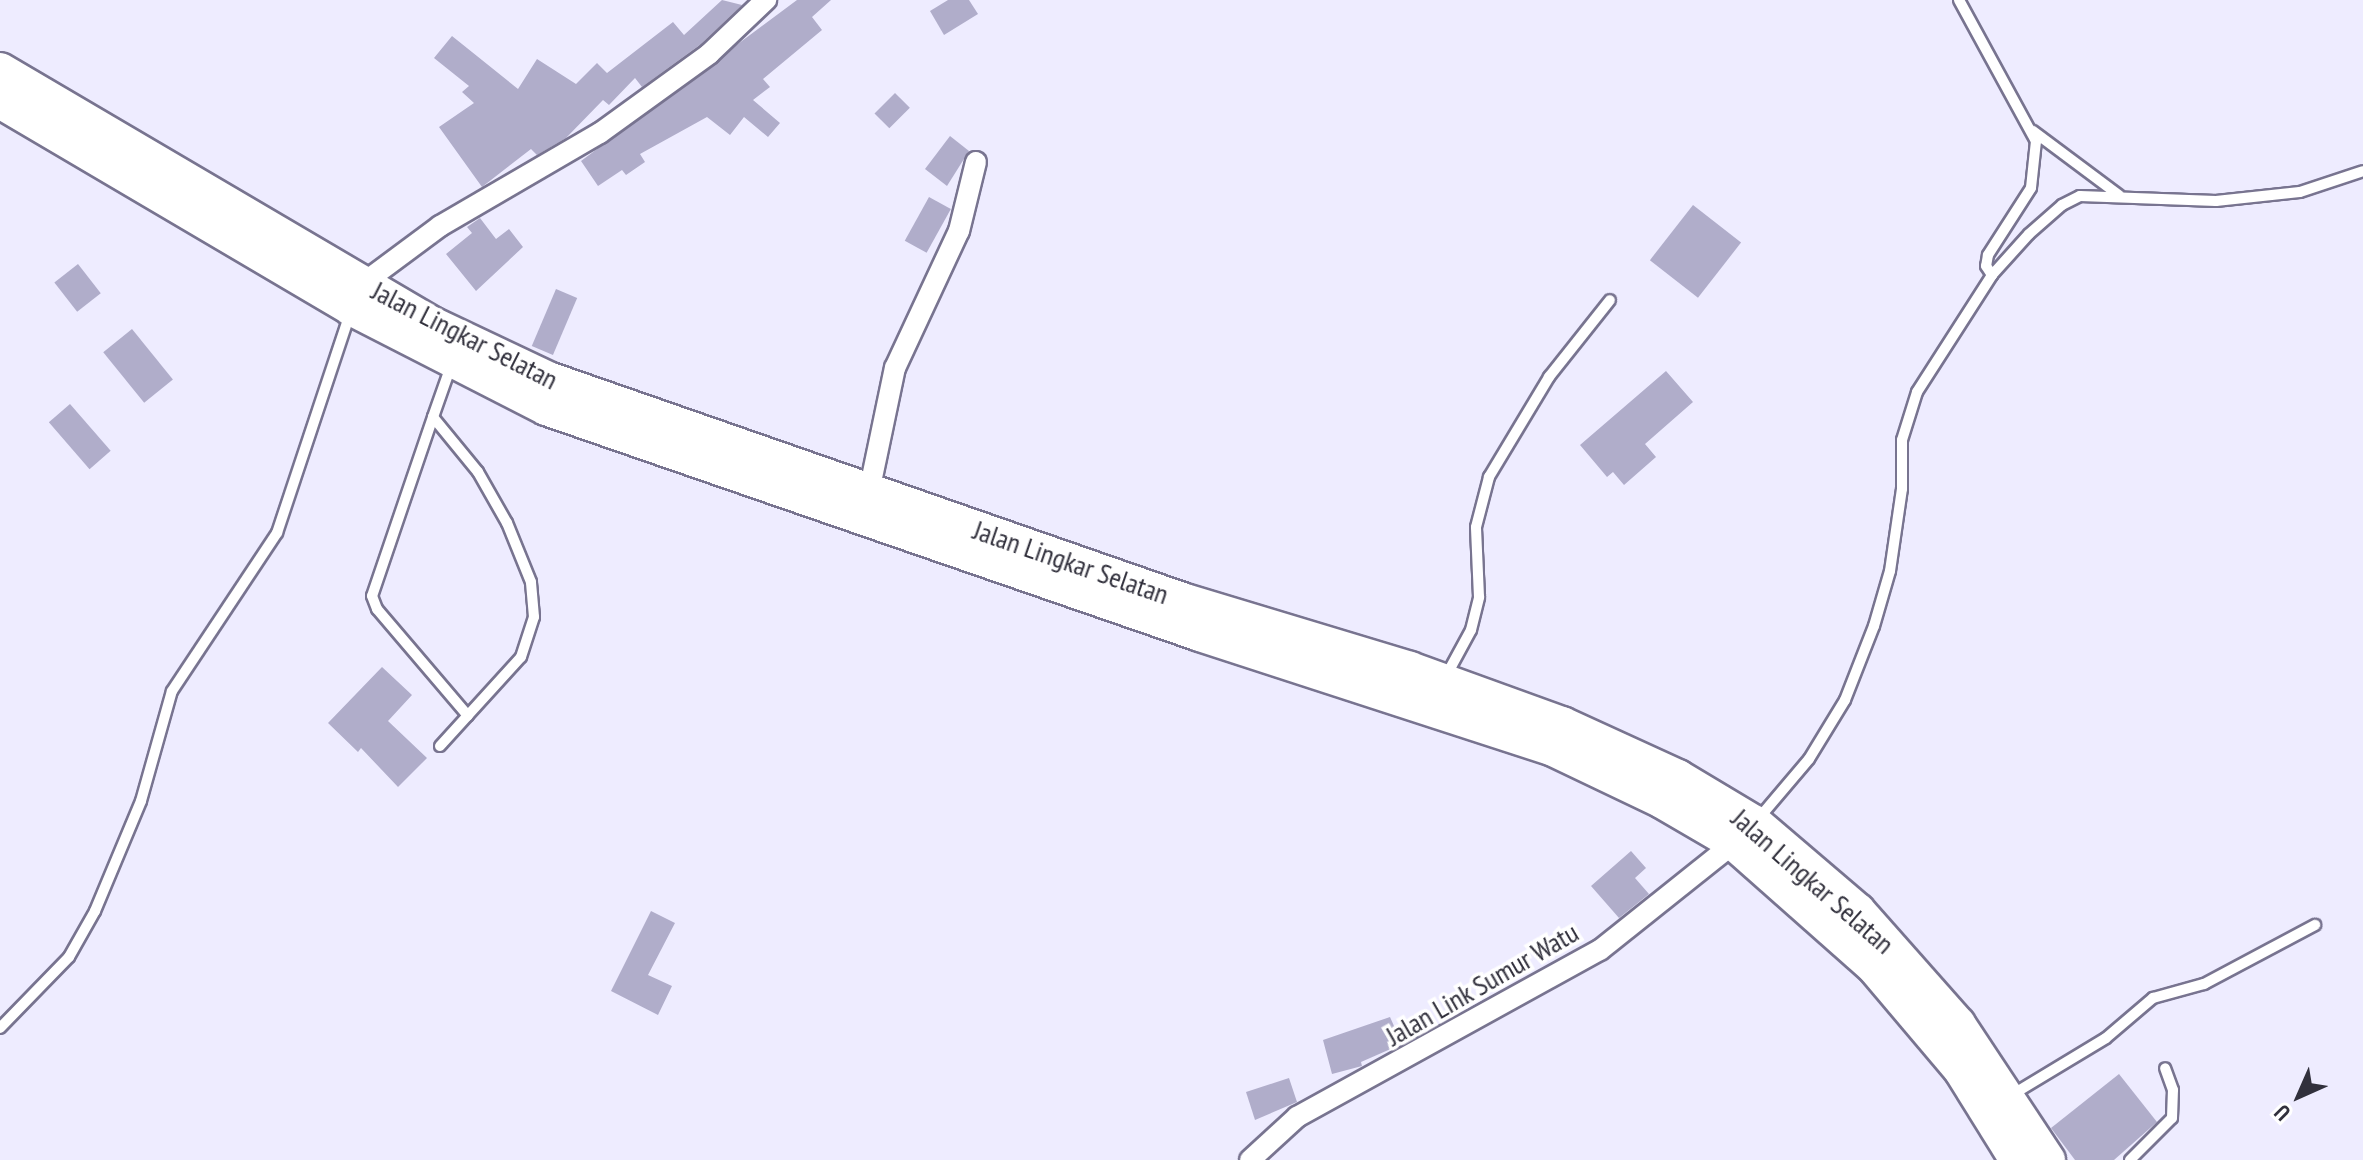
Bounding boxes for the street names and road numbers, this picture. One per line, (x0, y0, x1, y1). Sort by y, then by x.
street label: Jalan Lingkar Selatan (366, 274, 564, 396)
street label: Jalan Lingkar Selatan (969, 513, 1173, 611)
street label: Jalan Lingkar Selatan (1725, 801, 1901, 961)
street label: Jalan Link Sumur Watu (1379, 915, 1585, 1053)

